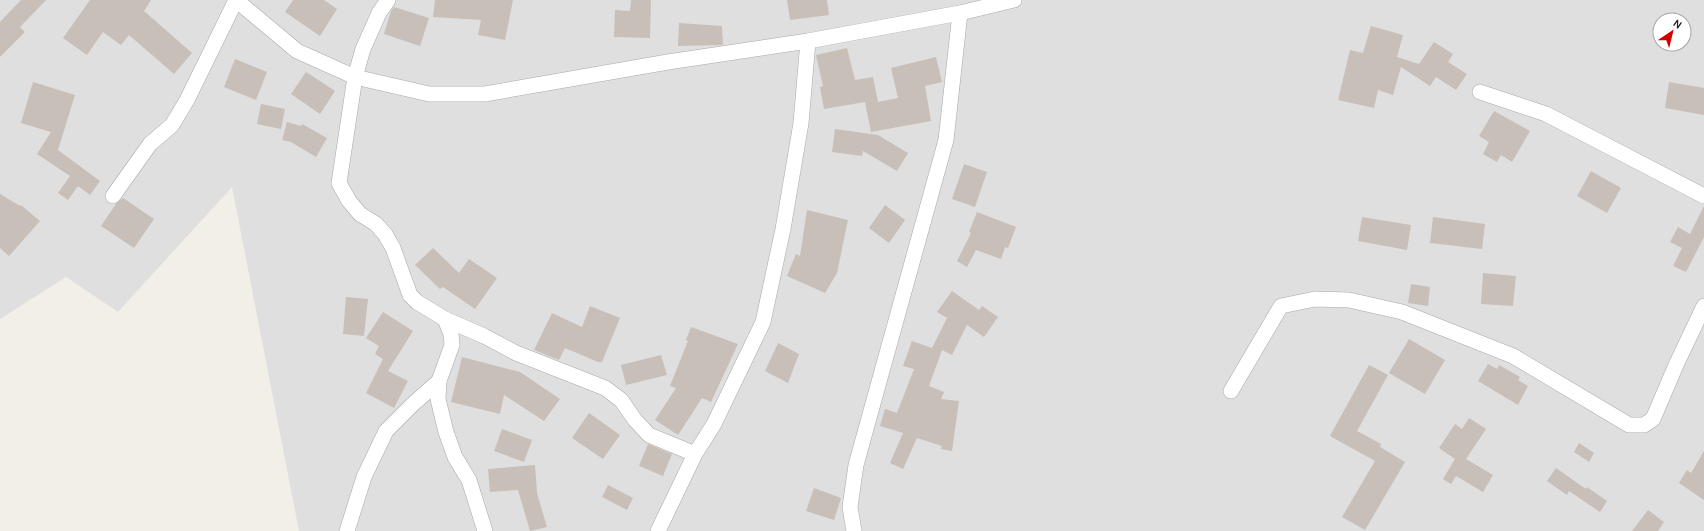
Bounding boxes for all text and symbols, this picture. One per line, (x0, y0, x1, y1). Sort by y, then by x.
north arrow (1652, 12, 1692, 52)
text: N (1670, 17, 1684, 32)

